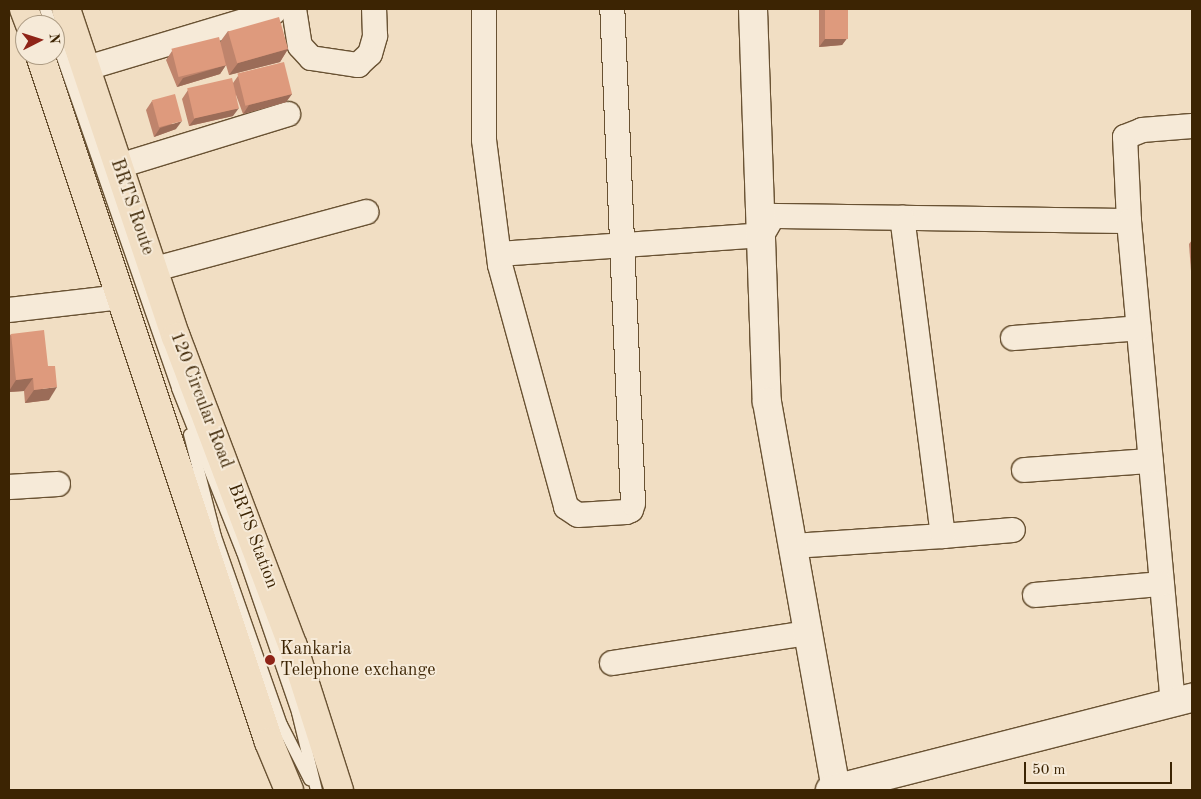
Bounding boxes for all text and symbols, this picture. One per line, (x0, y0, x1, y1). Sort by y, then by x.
north arrow (15, 15, 65, 65)
text: N (47, 33, 61, 45)
street label: BRTS Route (105, 156, 159, 258)
street label: 120 Circular Road (165, 329, 237, 471)
street label: BRTS Station (223, 481, 283, 591)
place label: Kankaria Telephone exchange (280, 639, 436, 682)
marker: Kankaria Telephone exchange (264, 654, 276, 666)
scale bar (1026, 752, 1174, 784)
text: 50 m (1032, 763, 1066, 778)

